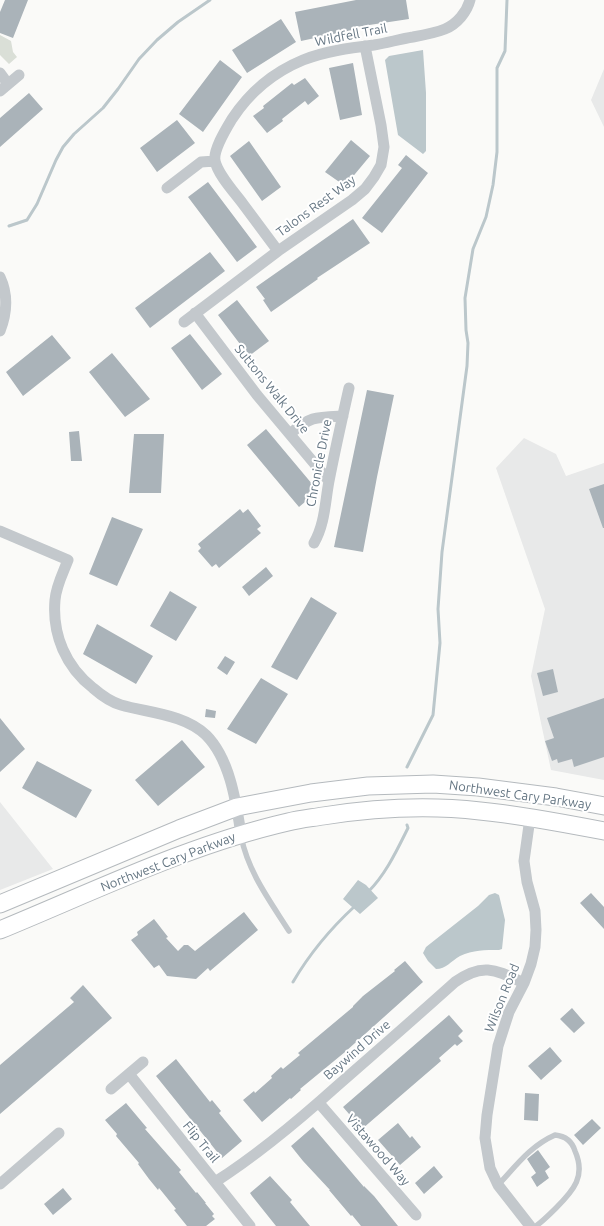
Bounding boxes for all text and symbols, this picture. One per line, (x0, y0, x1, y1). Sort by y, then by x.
street label: Wildfell Trail (314, 20, 388, 50)
street label: Talons Rest Way (273, 172, 359, 240)
street label: Suttons Walk Drive (231, 341, 313, 437)
street label: Chronicle Drive (303, 418, 335, 508)
street label: Northwest Cary Parkway (448, 777, 592, 813)
street label: Northwest Cary Parkway (98, 829, 238, 895)
street label: Wilson Road (481, 961, 523, 1035)
street label: Baywind Drive (320, 1017, 394, 1083)
street label: Vistawood Way (343, 1111, 413, 1189)
street label: Flip Trail (180, 1118, 222, 1166)

